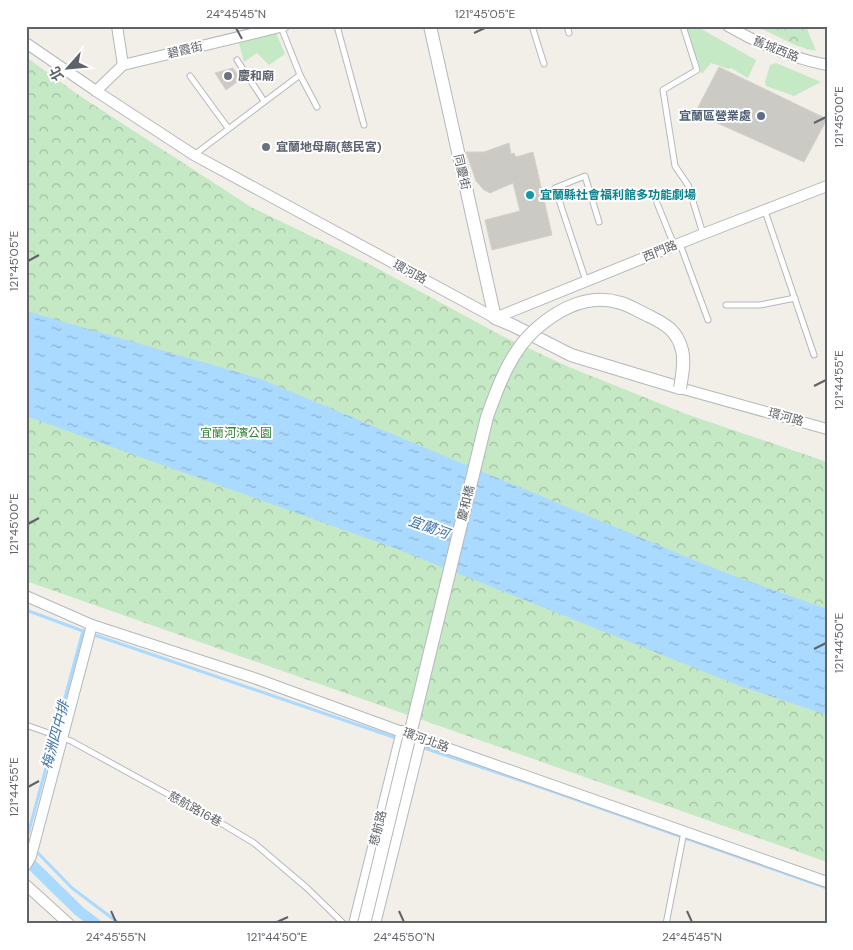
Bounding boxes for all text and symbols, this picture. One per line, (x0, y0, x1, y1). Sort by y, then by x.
text: 24°45'45"N (206, 6, 266, 22)
text: 121°45'05"E (455, 6, 515, 22)
street label: 舊城西路 (751, 33, 801, 65)
street label: 碧霞街 (166, 38, 204, 62)
north arrow (42, 42, 92, 92)
text: 北 (45, 64, 68, 84)
place label: 慶和廟 (238, 68, 274, 84)
marker: 慶和廟 (222, 70, 234, 82)
text: 121°45'00"E (831, 86, 847, 148)
place label: 宜蘭區營業處 (679, 108, 751, 124)
marker: 宜蘭區營業處 (755, 110, 767, 122)
place label: 宜蘭地母廟(慈民宮) (276, 139, 382, 155)
marker: 宜蘭地母廟(慈民宮) (260, 141, 272, 153)
street label: 同慶街 (450, 153, 474, 191)
place label: 宜蘭縣社會福利館多功能劇場 (540, 187, 696, 203)
marker: 宜蘭縣社會福利館多功能劇場 (524, 189, 536, 201)
text: 121°45'05"E (6, 231, 22, 291)
street label: 西門路 (640, 237, 680, 265)
street label: 環河路 (390, 256, 430, 288)
text: 121°44'55"E (831, 350, 847, 410)
street label: 環河路 (766, 404, 806, 430)
park label: 宜蘭河濱公園 (200, 425, 272, 441)
street label: 慶和橋 (454, 484, 478, 522)
text: 121°45'00"E (6, 493, 22, 555)
water label: 宜蘭河 (406, 511, 455, 544)
text: 121°44'50"E (831, 613, 847, 673)
water label: 梅洲四中排 (37, 697, 73, 771)
street label: 環河北路 (401, 724, 451, 756)
text: 121°44'55"E (6, 757, 22, 817)
street label: 慈航路16巷 (165, 788, 225, 830)
street label: 慈航路 (366, 809, 390, 847)
text: 24°45'55"N (86, 929, 146, 945)
text: 121°44'50"E (247, 929, 307, 945)
text: 24°45'50"N (373, 929, 435, 945)
text: 24°45'45"N (662, 929, 722, 945)

